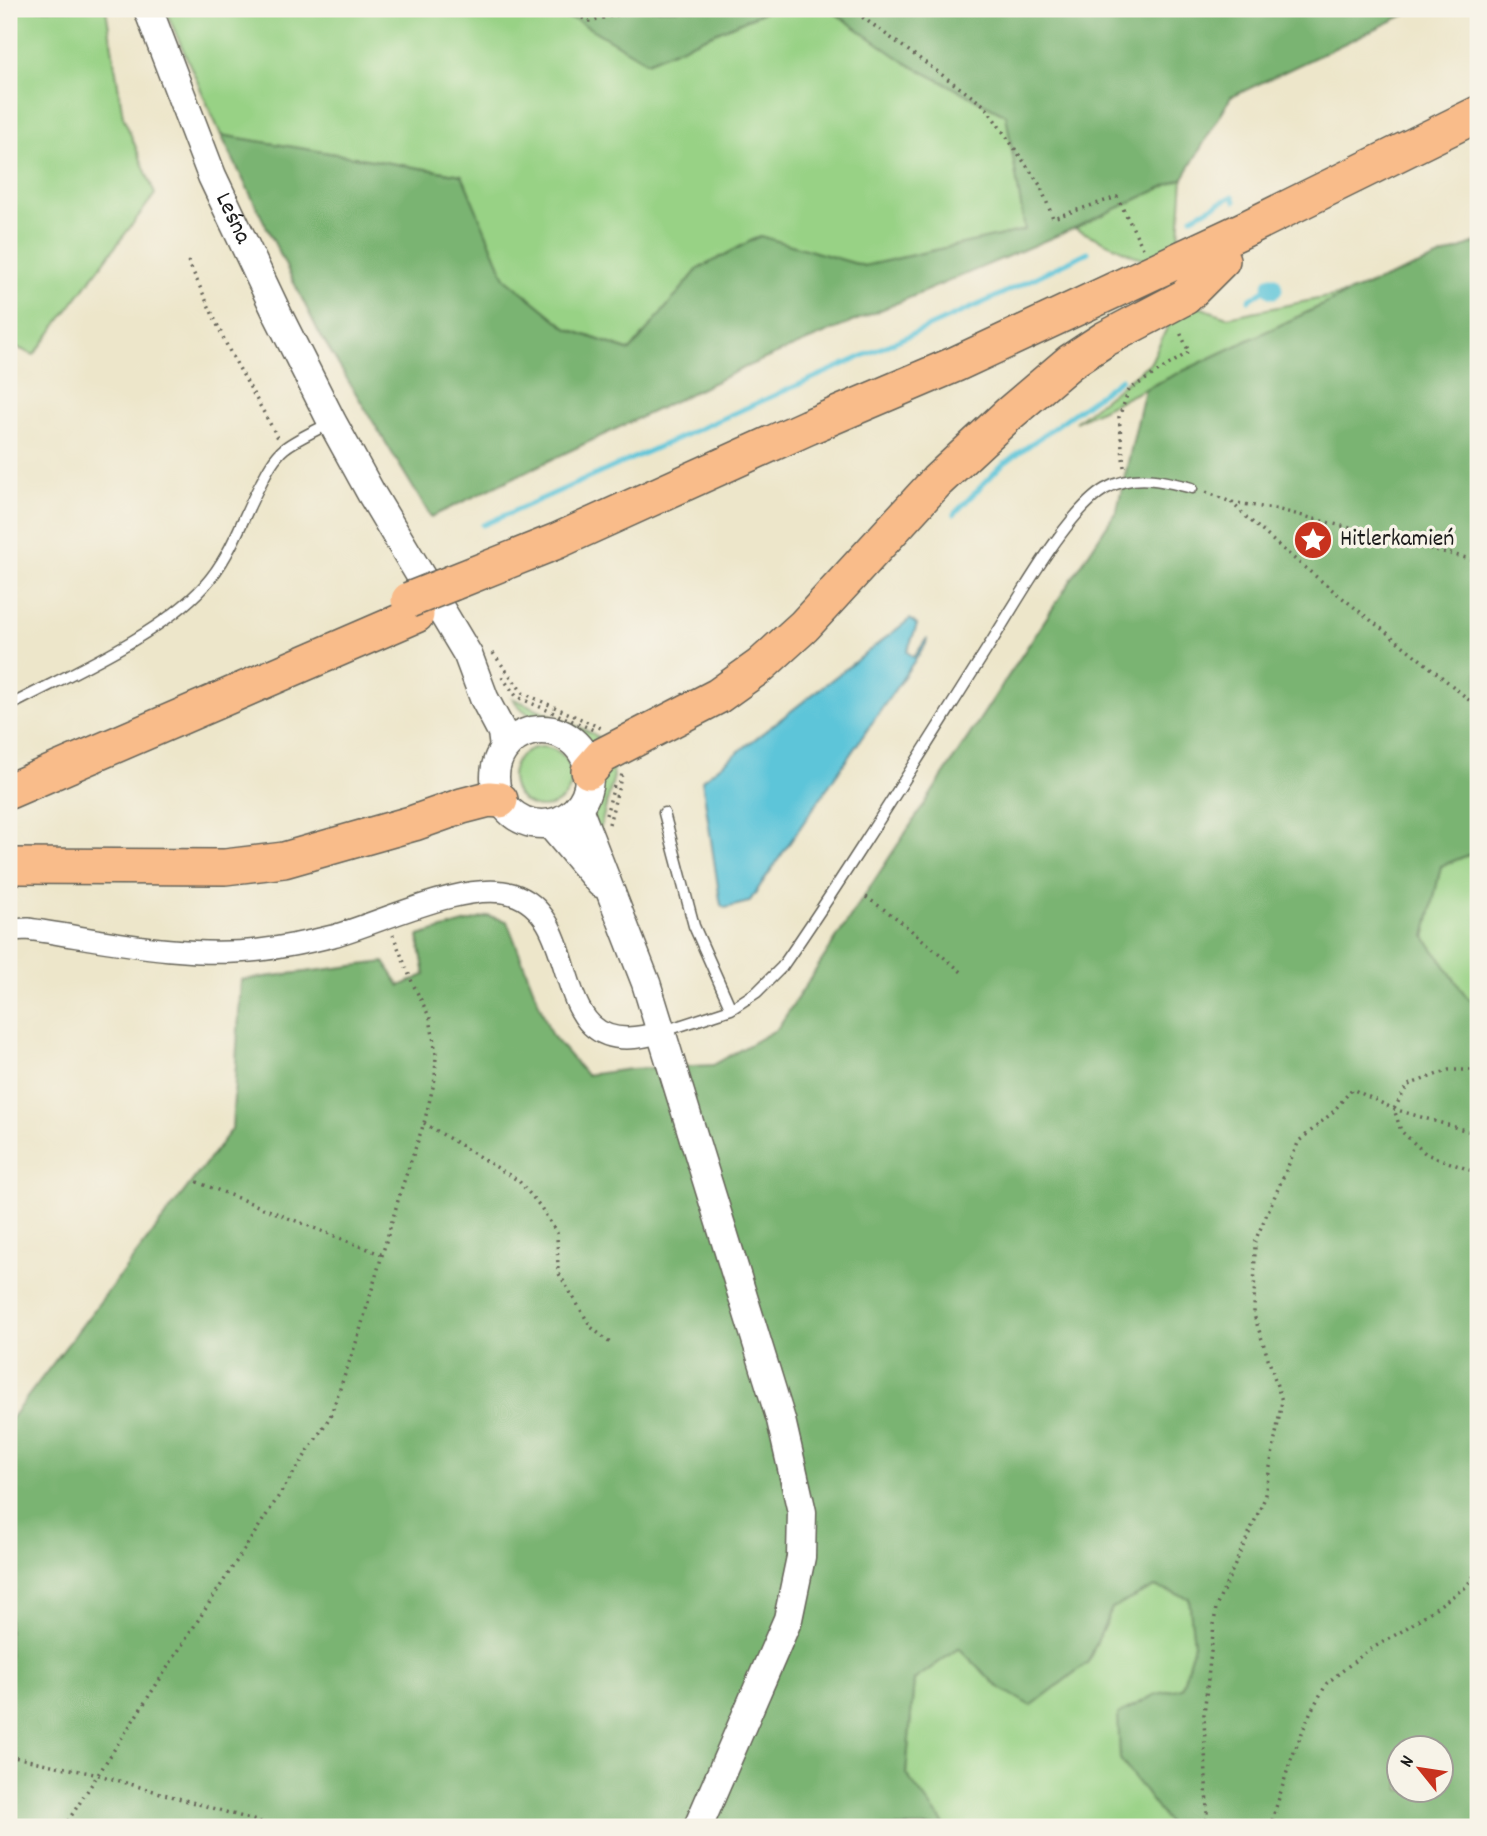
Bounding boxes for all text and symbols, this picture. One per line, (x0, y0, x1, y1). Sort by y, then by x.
street label: Leśna (205, 187, 259, 251)
place icon: Hitlerkamień (1292, 519, 1334, 561)
place label: Hitlerkamień (1340, 523, 1454, 557)
north arrow (1386, 1734, 1456, 1804)
text: N (1394, 1751, 1422, 1773)

